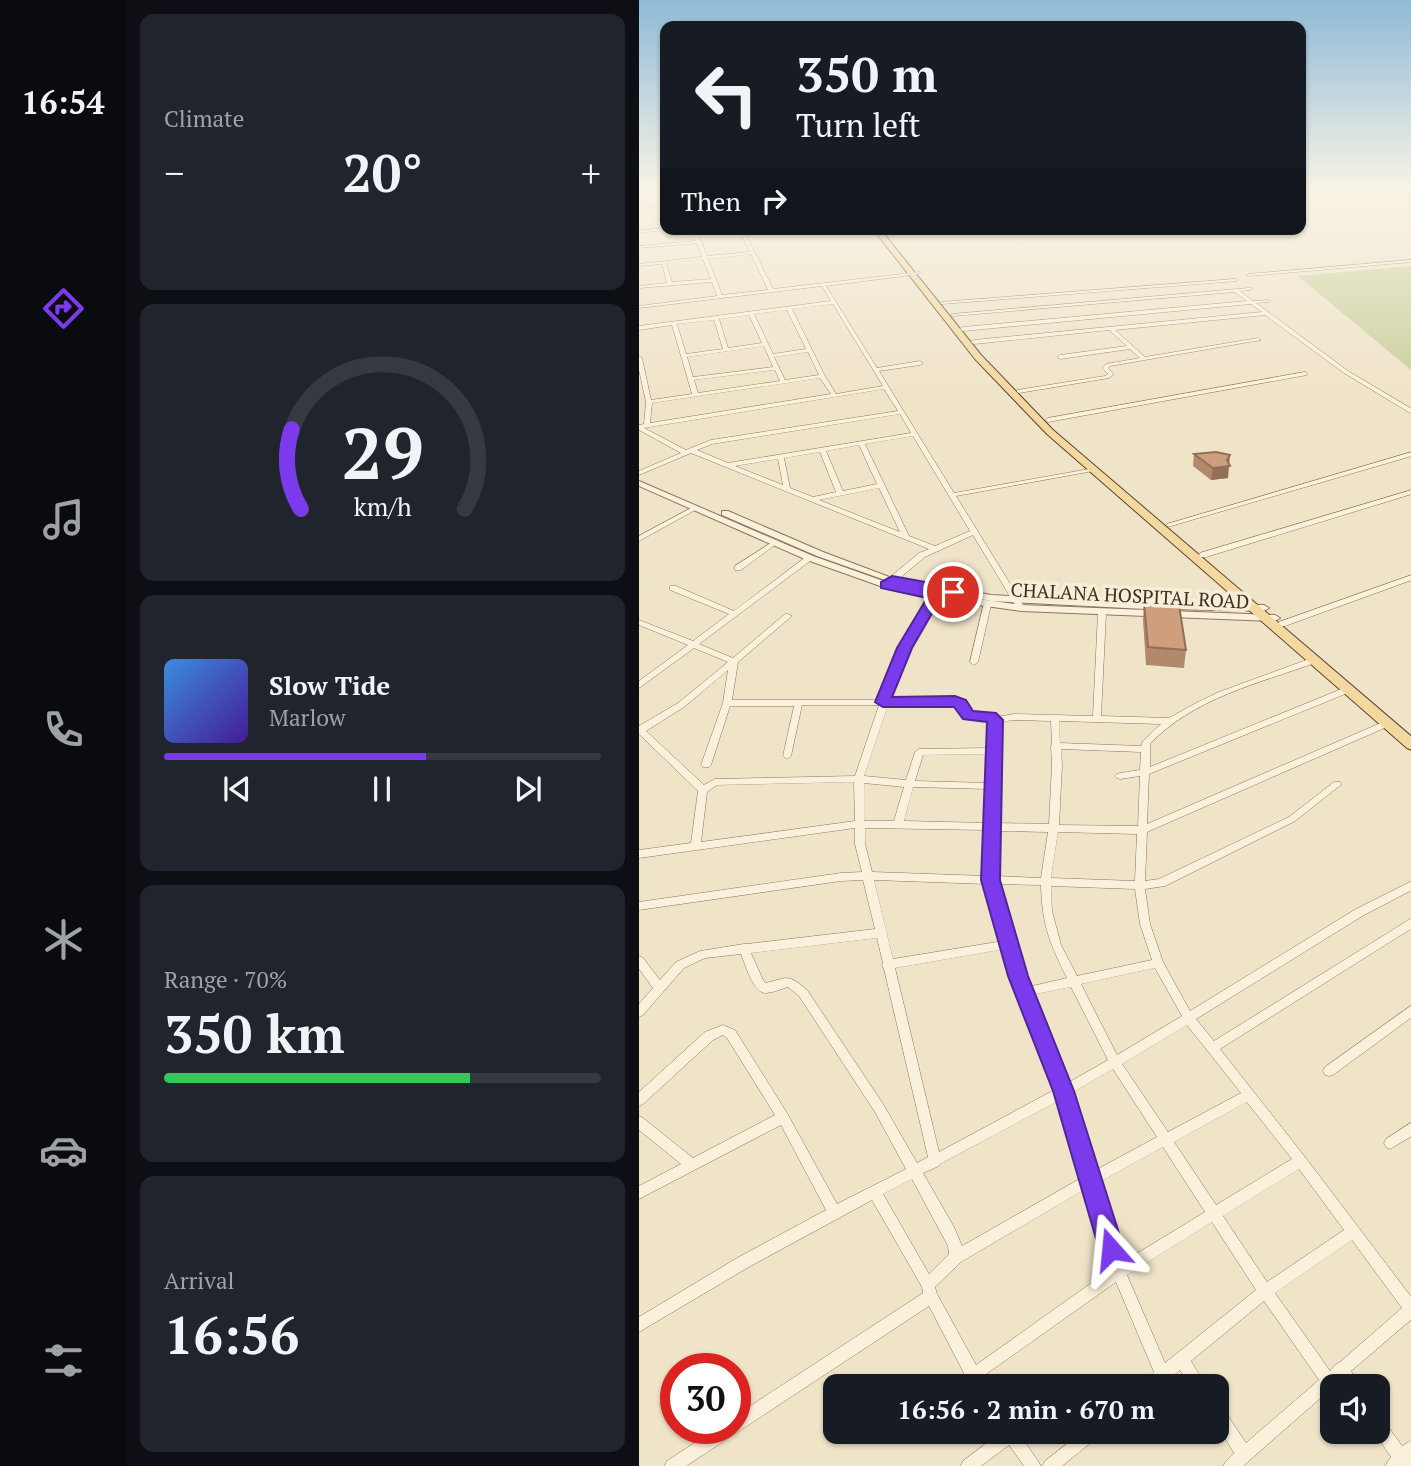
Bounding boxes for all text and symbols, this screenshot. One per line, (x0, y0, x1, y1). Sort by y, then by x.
text: 350 m (796, 41, 938, 106)
icon: left (681, 49, 772, 140)
text: 16:54 (21, 81, 105, 123)
text: Climate (164, 103, 244, 134)
text: Turn left (796, 104, 920, 146)
text: 20° (342, 138, 423, 207)
text: − (164, 148, 184, 198)
text: + (581, 148, 601, 198)
icon: right (755, 182, 793, 220)
text: Then (681, 184, 741, 218)
icon: directions (39, 284, 88, 333)
text: 29 (341, 403, 424, 500)
text: km/h (354, 489, 412, 522)
icon: music (39, 495, 88, 544)
pin (923, 562, 983, 622)
icon: arrive (934, 573, 972, 611)
street label: CHALANA HOSPITAL ROAD (1010, 576, 1250, 614)
text: Slow Tide (269, 668, 390, 702)
text: Marlow (269, 702, 346, 733)
icon: phone (39, 705, 88, 754)
icon: previous (218, 770, 256, 808)
icon: pause (363, 770, 401, 808)
icon: next (509, 770, 547, 808)
icon: climate (39, 915, 88, 964)
text: Range · 70% (164, 964, 287, 995)
text: 350 km (164, 999, 345, 1068)
icon: car (39, 1126, 88, 1175)
position arrow (1074, 1212, 1148, 1286)
text: Arrival (164, 1265, 235, 1296)
text: 16:56 (164, 1300, 299, 1369)
icon: filters (39, 1336, 88, 1385)
speed limit sign: 30 (660, 1353, 751, 1444)
map controls (1320, 1374, 1390, 1444)
button: sound (1320, 1374, 1390, 1444)
text: 16:56 · 2 min · 670 m (897, 1392, 1155, 1426)

